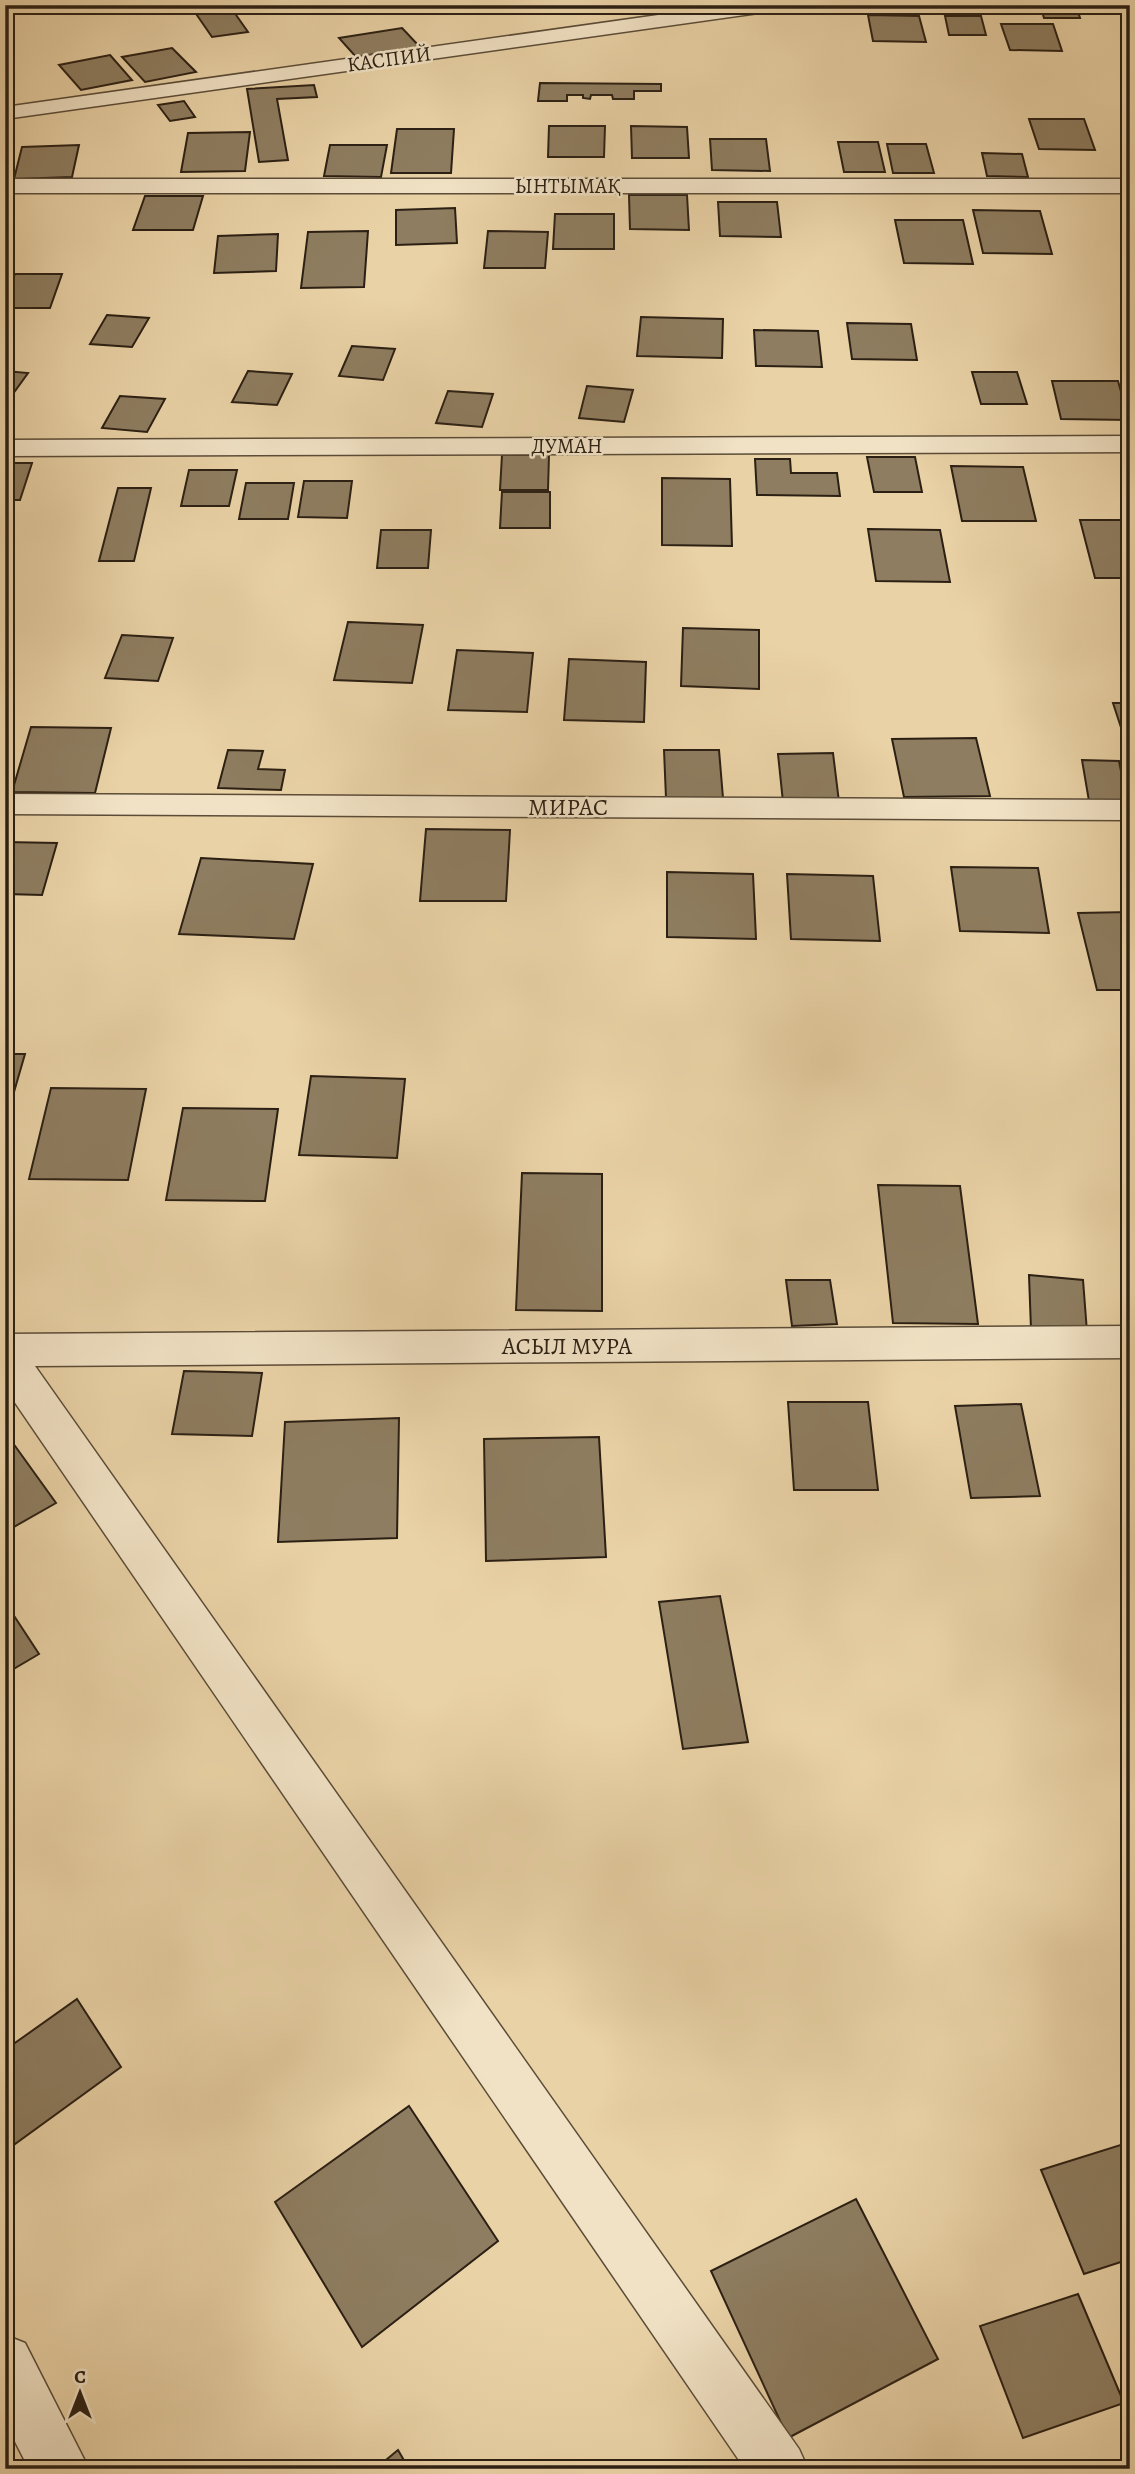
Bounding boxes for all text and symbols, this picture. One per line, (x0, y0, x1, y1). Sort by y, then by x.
street label: КАСПИЙ (345, 39, 433, 79)
street label: ЫНТЫМАҚ (515, 172, 621, 200)
street label: ДУМАН (531, 432, 603, 460)
street label: МИРАС (528, 791, 608, 823)
street label: АСЫЛ МУРА (501, 1330, 633, 1362)
north arrow (46, 2358, 116, 2428)
text: С (74, 2364, 86, 2390)

